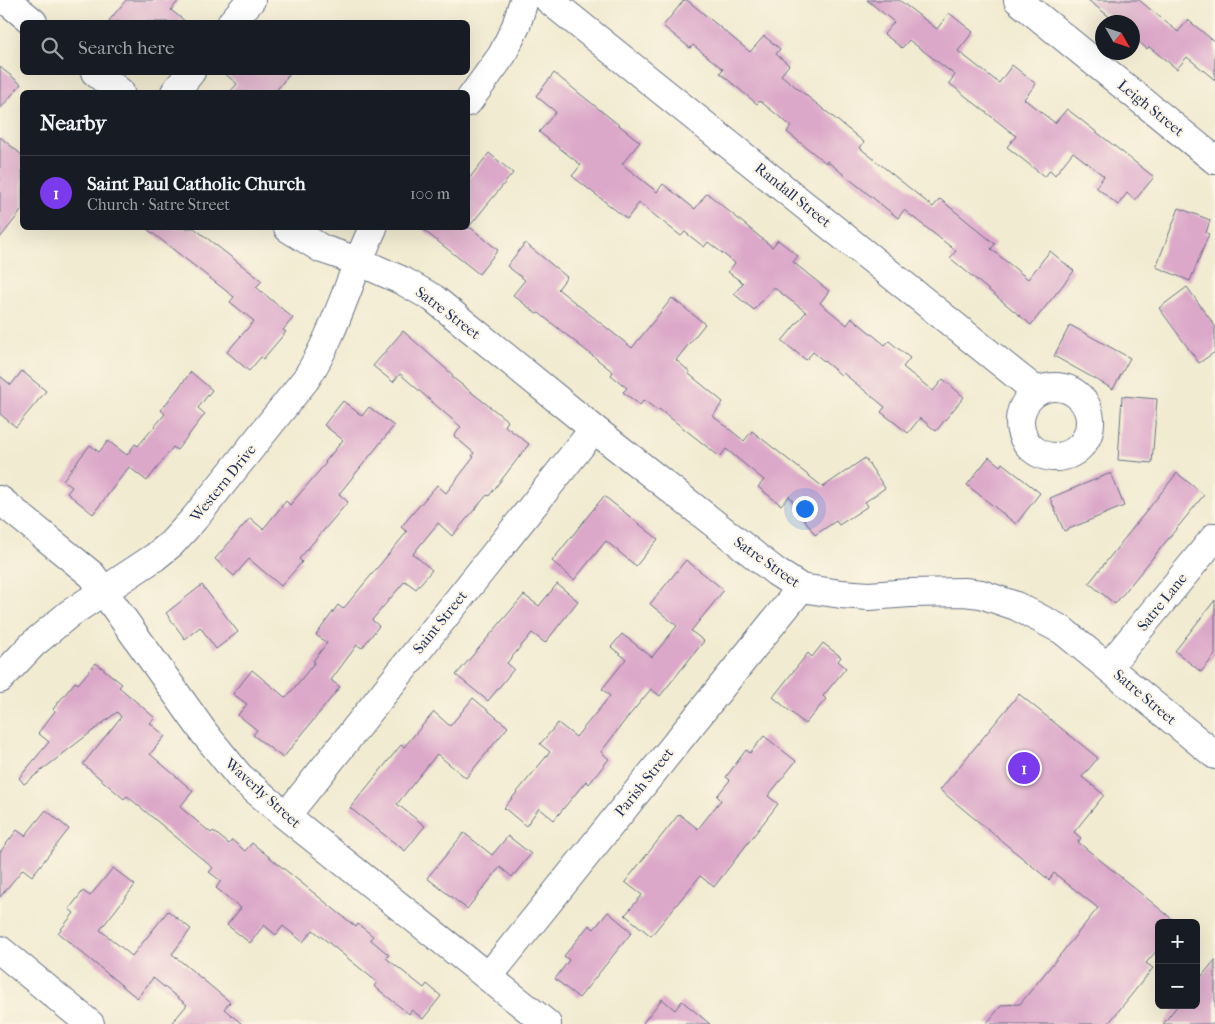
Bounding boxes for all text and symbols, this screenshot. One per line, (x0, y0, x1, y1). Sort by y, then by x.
north arrow (1095, 15, 1140, 60)
search box (20, 20, 470, 75)
icon: search (38, 34, 66, 62)
text: Search here (78, 37, 174, 59)
street label: Leigh Street (1114, 76, 1188, 141)
text: Nearby (40, 111, 106, 135)
street label: Randall Street (751, 159, 835, 232)
text: Saint Paul Catholic Church (87, 173, 306, 195)
text: 1 (53, 184, 59, 203)
text: 100 m (410, 184, 450, 203)
text: Church · Satre Street (87, 195, 230, 214)
street label: Satre Street (412, 283, 484, 344)
street label: Western Drive (186, 440, 260, 526)
your location (792, 496, 818, 522)
street label: Satre Street (730, 533, 804, 592)
street label: Satre Lane (1133, 569, 1191, 634)
street label: Saint Street (409, 586, 471, 657)
street label: Satre Street (1110, 665, 1181, 729)
street label: Parish Street (611, 743, 678, 820)
pin: 1 (1008, 749, 1040, 787)
street label: Waverly Street (221, 754, 305, 832)
map controls (1155, 919, 1200, 1009)
button: + (1155, 919, 1200, 964)
button: − (1155, 964, 1200, 1009)

